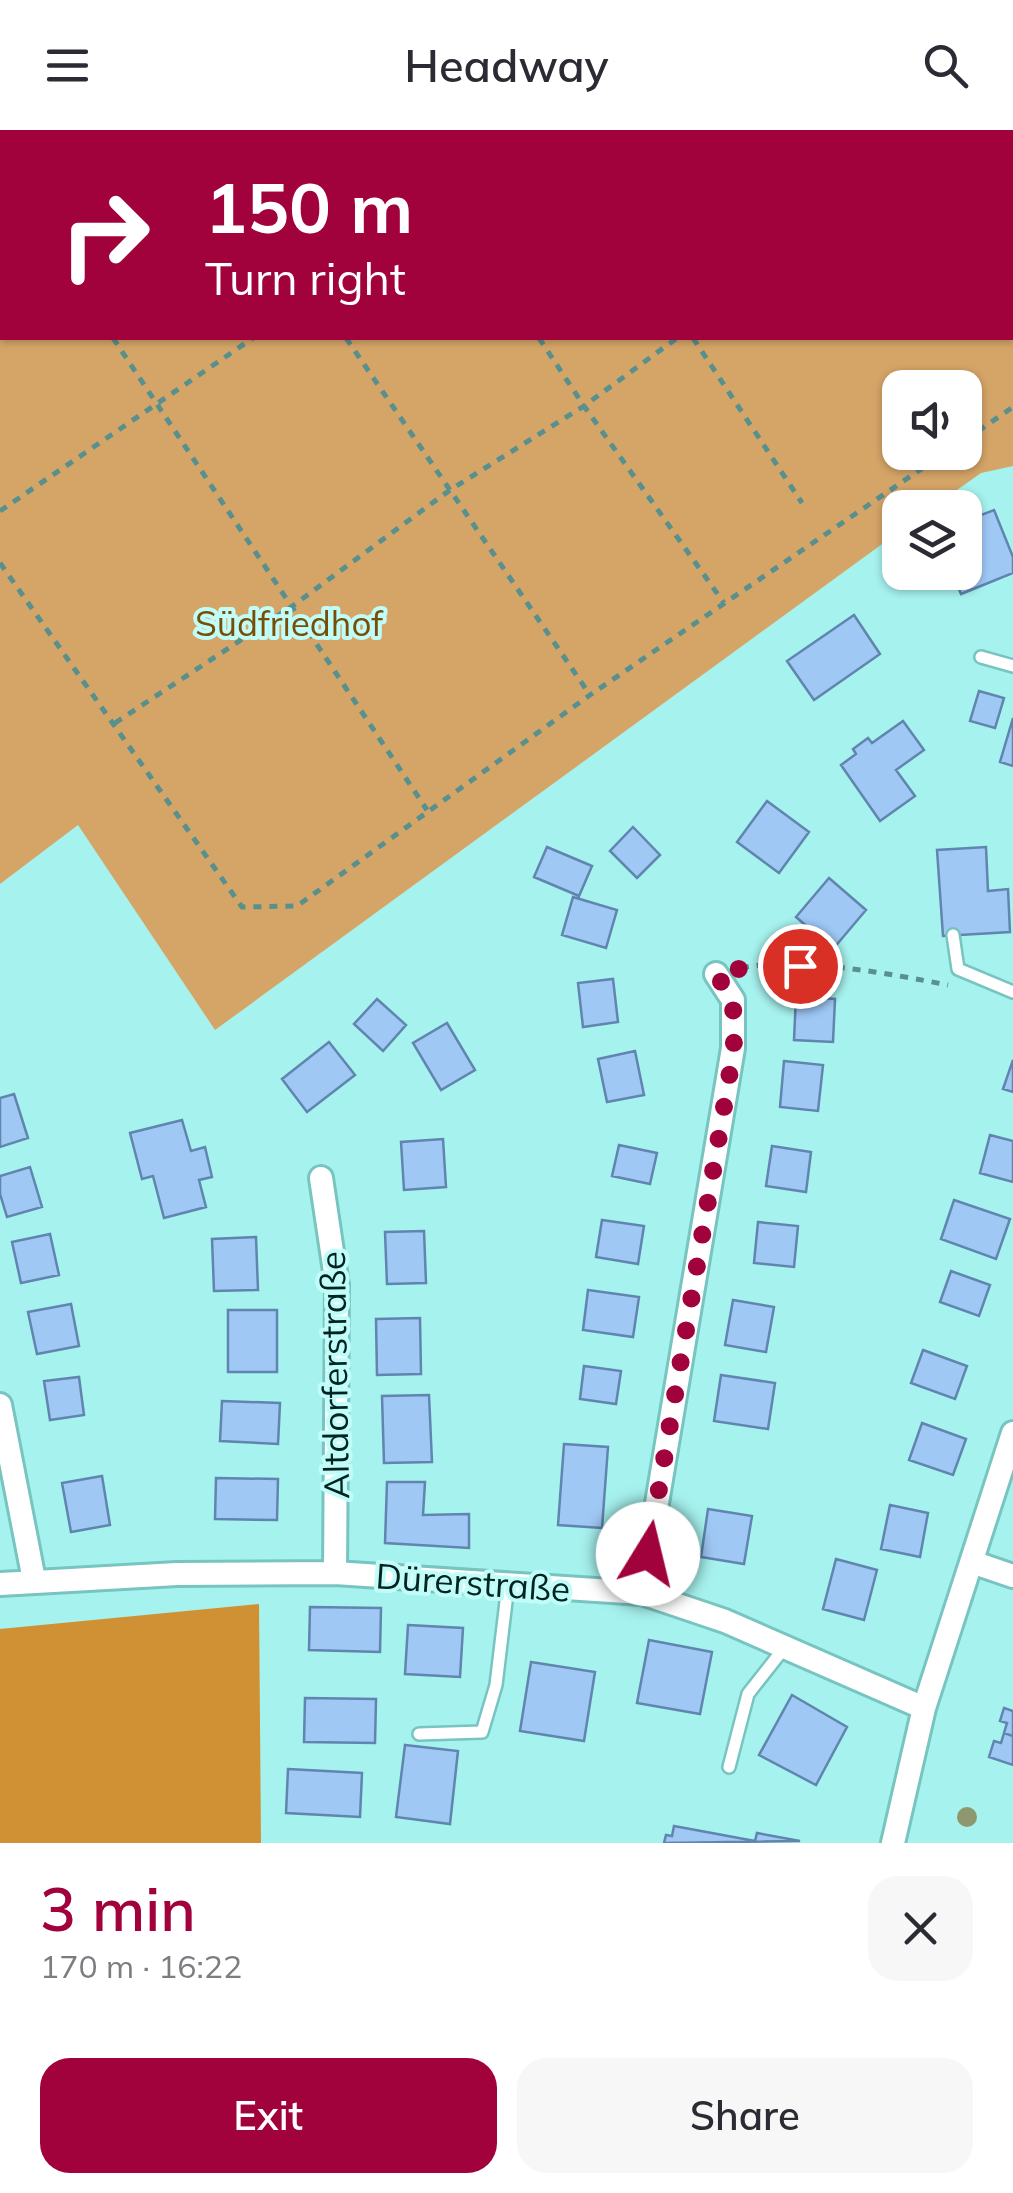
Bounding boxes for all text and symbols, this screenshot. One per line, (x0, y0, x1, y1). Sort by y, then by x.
text: Headway (404, 37, 609, 93)
icon: menu (40, 38, 95, 93)
icon: search (918, 38, 973, 93)
text: 150 m (205, 163, 413, 251)
icon: right (40, 170, 170, 300)
text: Turn right (205, 250, 406, 306)
map controls (882, 370, 982, 590)
button: sound (882, 370, 982, 470)
button: layers (882, 490, 982, 590)
park label: Südfriedhof (195, 601, 384, 645)
pin (758, 924, 843, 1009)
icon: arrive (773, 939, 828, 994)
street label: Altdorferstraße (310, 1251, 358, 1499)
position arrow (596, 1502, 700, 1606)
street label: Dürerstraße (374, 1553, 572, 1611)
text: 3 min (40, 1871, 196, 1946)
button: close (868, 1876, 973, 1981)
text: 170 m · 16:22 (40, 1946, 242, 1986)
button: Exit (40, 2058, 497, 2173)
button: Share (517, 2058, 973, 2173)

